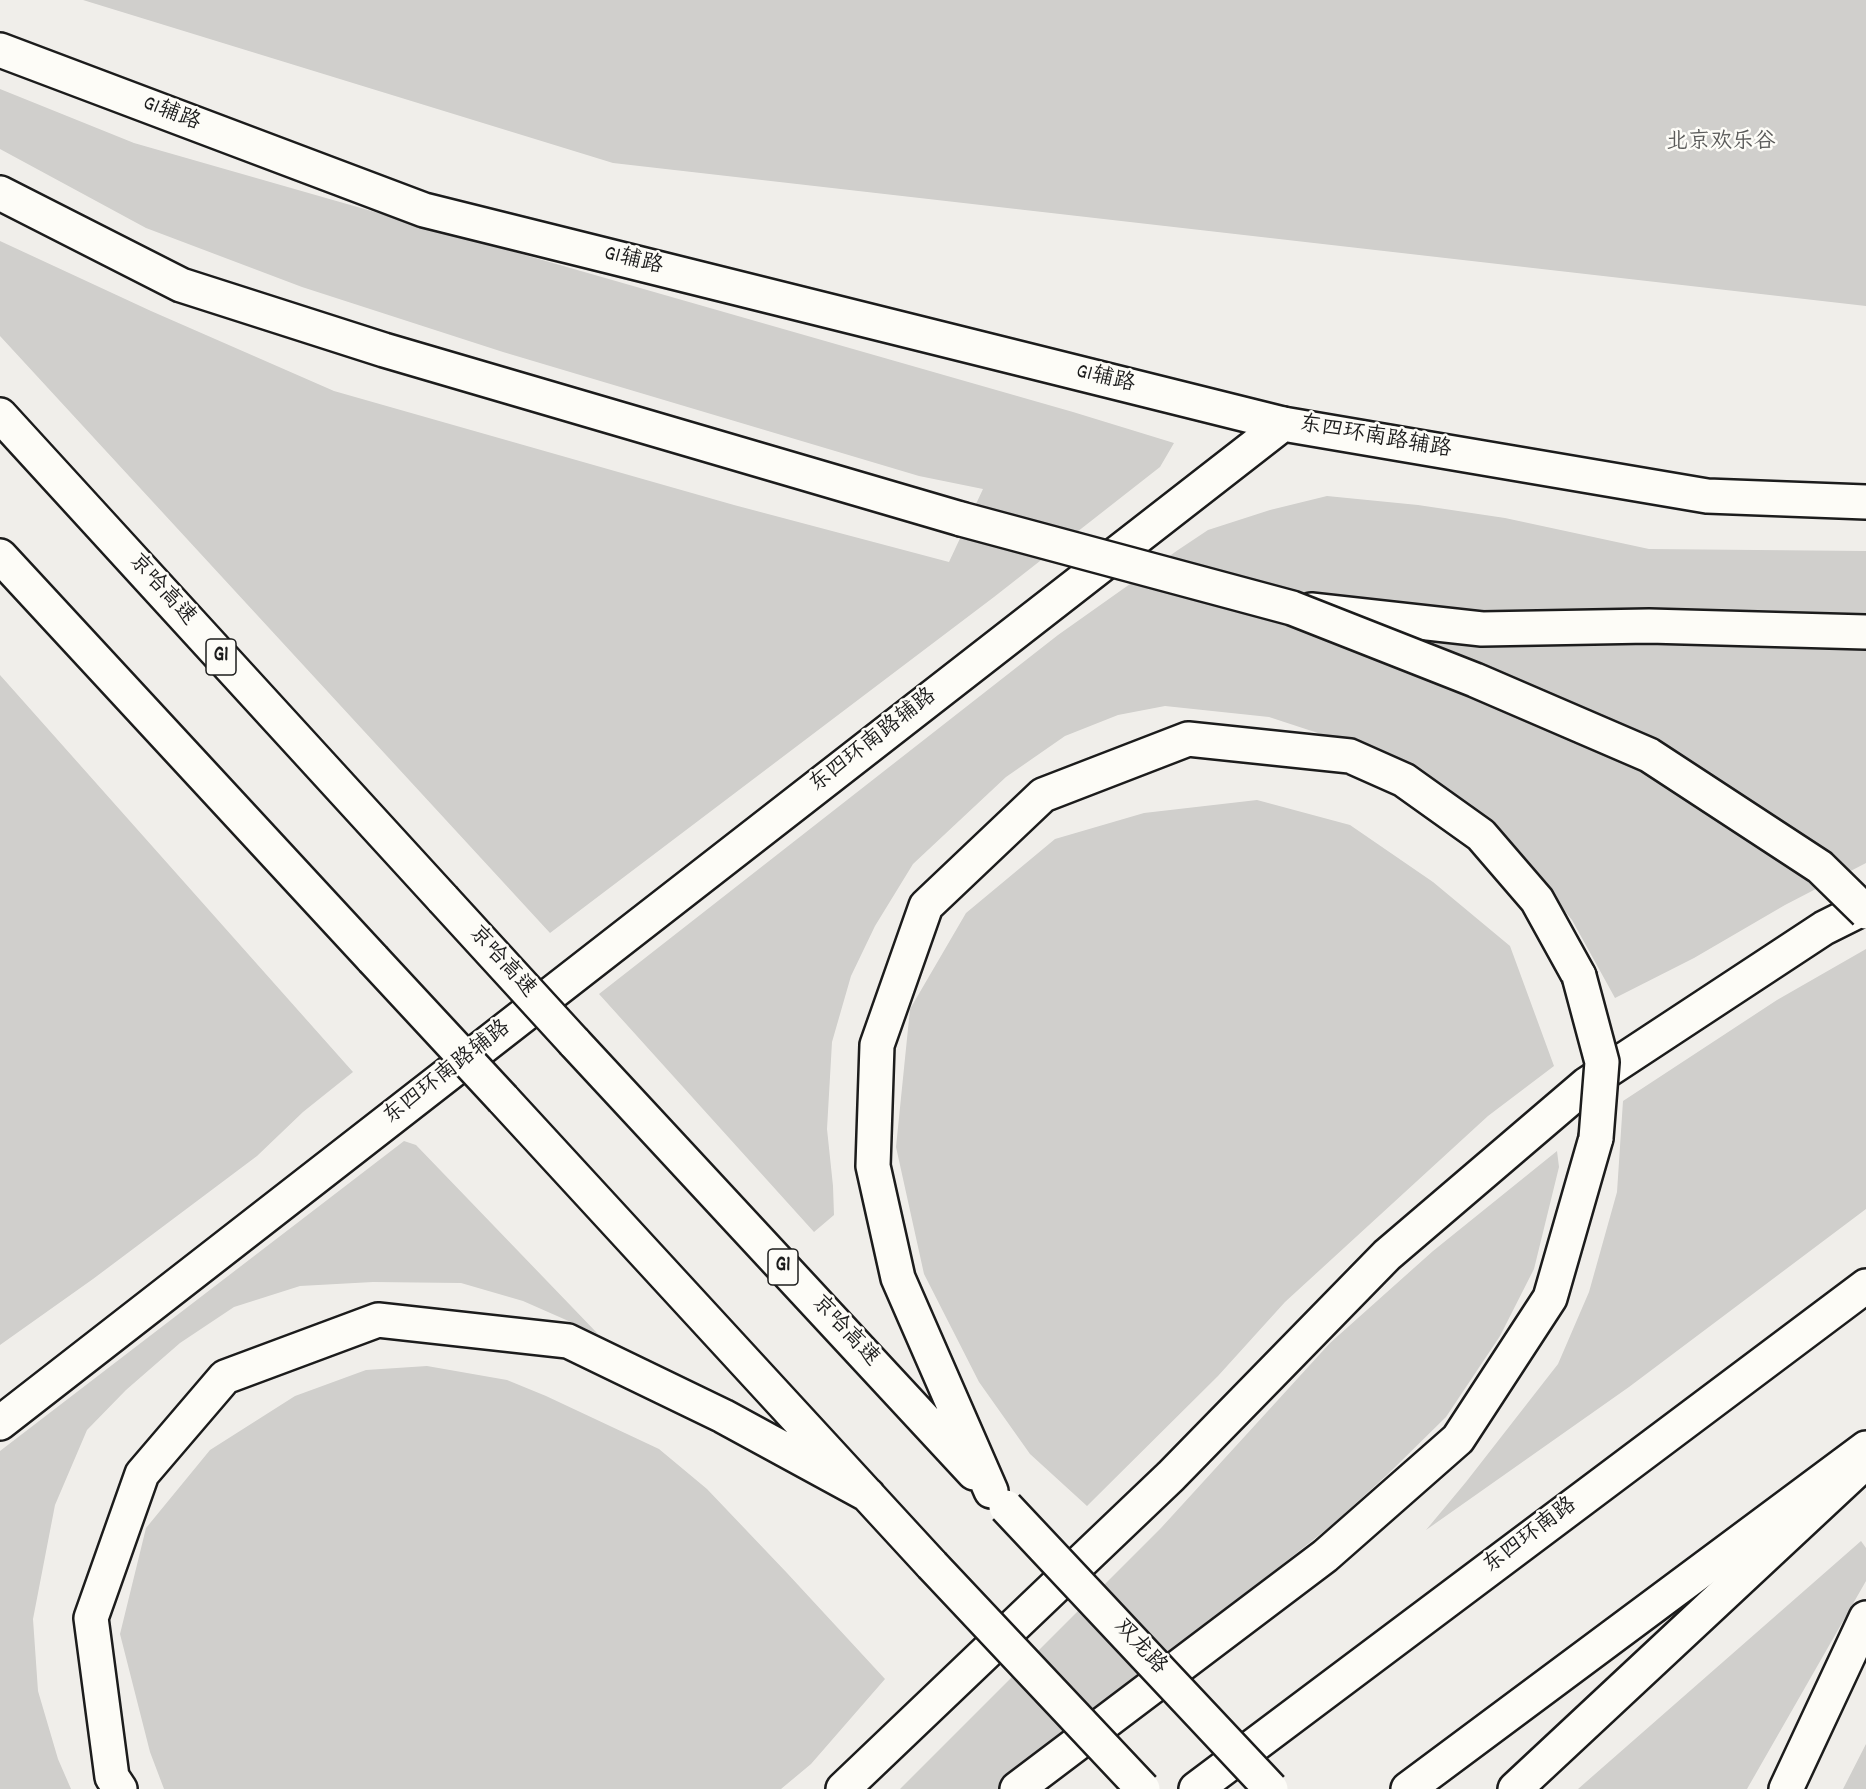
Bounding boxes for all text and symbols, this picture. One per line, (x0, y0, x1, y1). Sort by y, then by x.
street label: G1辅路 (138, 92, 204, 138)
park label: 北京欢乐谷 (1666, 131, 1776, 157)
street label: G1辅路 (601, 242, 665, 282)
street label: G1辅路 (1073, 360, 1137, 400)
street label: 东四环南路辅路 (1297, 413, 1453, 465)
street label: 京哈高速 (122, 549, 200, 633)
road number: G1 (206, 639, 236, 675)
street label: 东四环南路辅路 (805, 684, 943, 800)
street label: 京哈高速 (462, 921, 540, 1005)
street label: 东四环南路辅路 (379, 1016, 517, 1132)
road number: G1 (768, 1249, 798, 1285)
street label: 京哈高速 (804, 1291, 884, 1373)
street label: 东四环南路 (1479, 1493, 1583, 1581)
street label: 双龙路 (1107, 1615, 1171, 1681)

